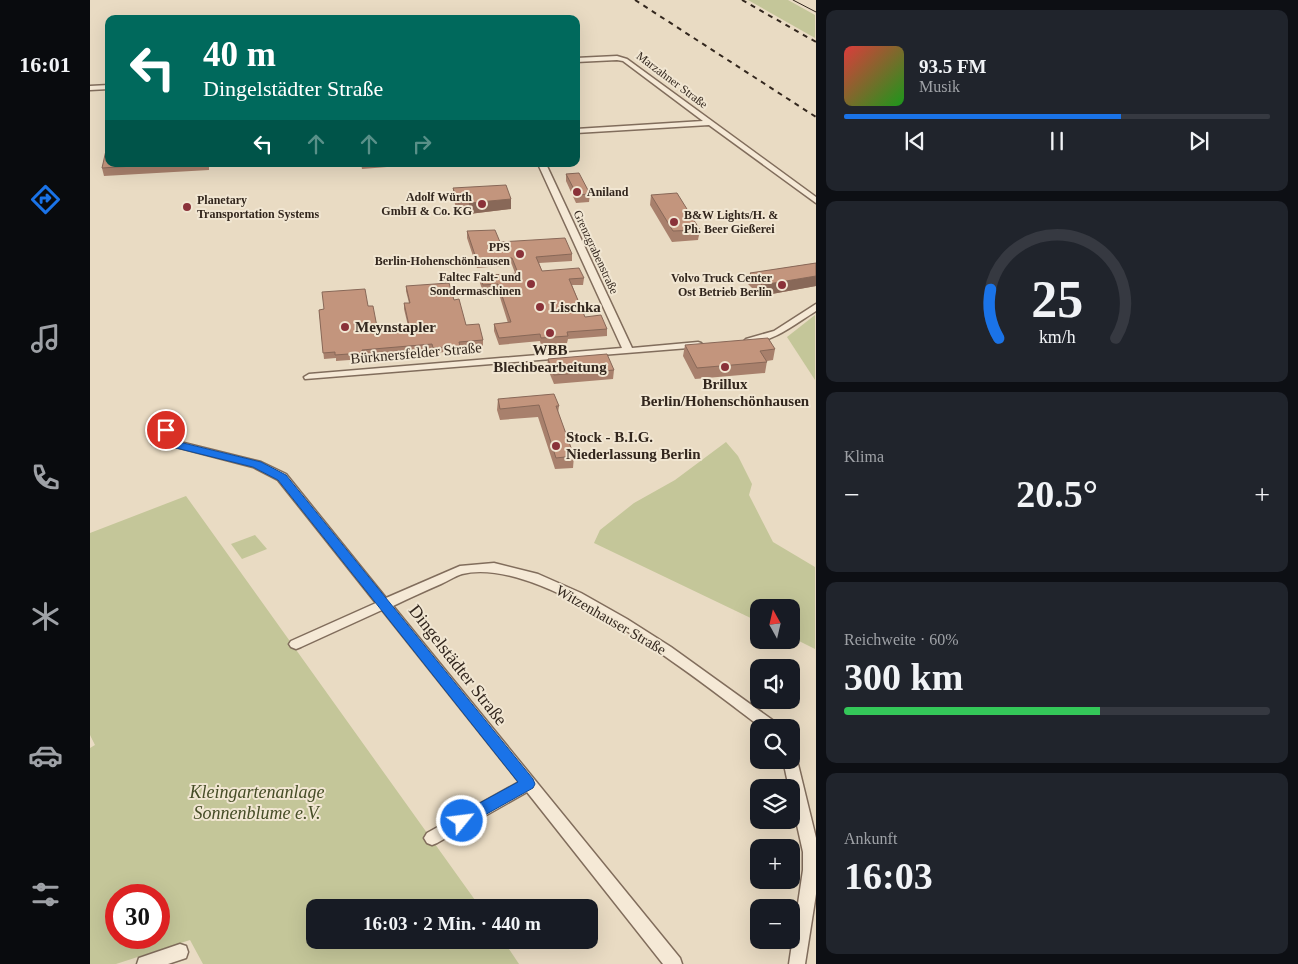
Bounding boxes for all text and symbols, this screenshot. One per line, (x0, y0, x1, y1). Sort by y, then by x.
icon: left (120, 35, 185, 100)
text: 40 m (203, 35, 276, 74)
street label: Marzahner Straße (634, 49, 710, 111)
text: 16:01 (19, 52, 71, 77)
text: 93.5 FM (919, 56, 987, 77)
text: Dingelstädter Straße (203, 76, 383, 101)
text: Musik (919, 78, 960, 95)
icon: previous (901, 127, 929, 155)
icon: pause (1043, 127, 1071, 155)
icon: next (1185, 127, 1213, 155)
icon: left (249, 130, 277, 158)
icon: ahead (302, 130, 330, 158)
icon: ahead (355, 130, 383, 158)
icon: right (408, 130, 436, 158)
icon: directions (28, 182, 63, 217)
place label: Aniland (587, 185, 629, 199)
marker: Aniland (571, 186, 583, 198)
place label: Adolf Würth GmbH & Co. KG (381, 190, 472, 218)
place label: Planetary Transportation Systems (197, 193, 319, 221)
marker: Adolf Würth GmbH & Co. KG (476, 198, 488, 210)
marker: Planetary Transportation Systems (181, 201, 193, 213)
street label: Grenzgrabenstraße (571, 208, 621, 296)
place label: B&W Lights/H. & Ph. Beer Gießerei (684, 208, 778, 236)
marker: B&W Lights/H. & Ph. Beer Gießerei (668, 216, 680, 228)
place label: PPS Berlin-Hohenschönhausen (375, 240, 510, 268)
marker: PPS Berlin-Hohenschönhausen (514, 248, 526, 260)
place label: Faltec Falt- und Sondermaschinen (430, 270, 521, 298)
place label: Volvo Truck Center Ost Betrieb Berlin (671, 271, 773, 299)
text: 25 (1031, 271, 1083, 328)
marker: Faltec Falt- und Sondermaschinen (525, 278, 537, 290)
marker: Volvo Truck Center Ost Betrieb Berlin (776, 279, 788, 291)
place label: Lischka (550, 299, 601, 315)
marker: Lischka (534, 301, 546, 313)
place label: Meynstapler (355, 319, 436, 335)
icon: music (28, 321, 63, 356)
marker: Meynstapler (339, 321, 351, 333)
marker: WBB Blechbearbeitung (544, 327, 556, 339)
text: km/h (1039, 327, 1075, 347)
street label: Bürknersfelder Straße (350, 339, 483, 367)
place label: WBB Blechbearbeitung (493, 342, 607, 375)
marker: Brillux Berlin/Hohenschönhausen (719, 361, 731, 373)
place label: Brillux Berlin/Hohenschönhausen (641, 376, 810, 409)
pin (145, 409, 187, 451)
icon: arrive (152, 416, 180, 444)
place label: Stock - B.I.G. Niederlassung Berlin (566, 429, 701, 462)
marker: Stock - B.I.G. Niederlassung Berlin (550, 440, 562, 452)
text: Klima (844, 448, 884, 465)
icon: phone (28, 460, 63, 495)
text: 20.5° (1016, 473, 1098, 515)
text: − (844, 479, 860, 510)
text: + (1254, 479, 1270, 510)
street label: Witzenhauser Straße (553, 582, 669, 658)
icon: climate (28, 599, 63, 634)
north arrow (750, 599, 800, 649)
map controls (750, 599, 800, 949)
street label: Dingelstädter Straße (405, 601, 511, 729)
text: Reichweite · 60% (844, 631, 959, 648)
text: 300 km (844, 656, 963, 698)
button: sound (750, 659, 800, 709)
button: search (750, 719, 800, 769)
icon: car (28, 738, 63, 773)
button: layers (750, 779, 800, 829)
park label: Kleingartenanlage Sonnenblume e.V. (189, 782, 325, 823)
position arrow (435, 794, 487, 846)
text: Ankunft (844, 830, 897, 847)
button: + (750, 839, 800, 889)
text: 16:03 (844, 855, 933, 897)
icon: filters (28, 877, 63, 912)
speed limit sign: 30 (105, 884, 170, 949)
button: − (750, 899, 800, 949)
text: 16:03 · 2 Min. · 440 m (363, 913, 541, 934)

